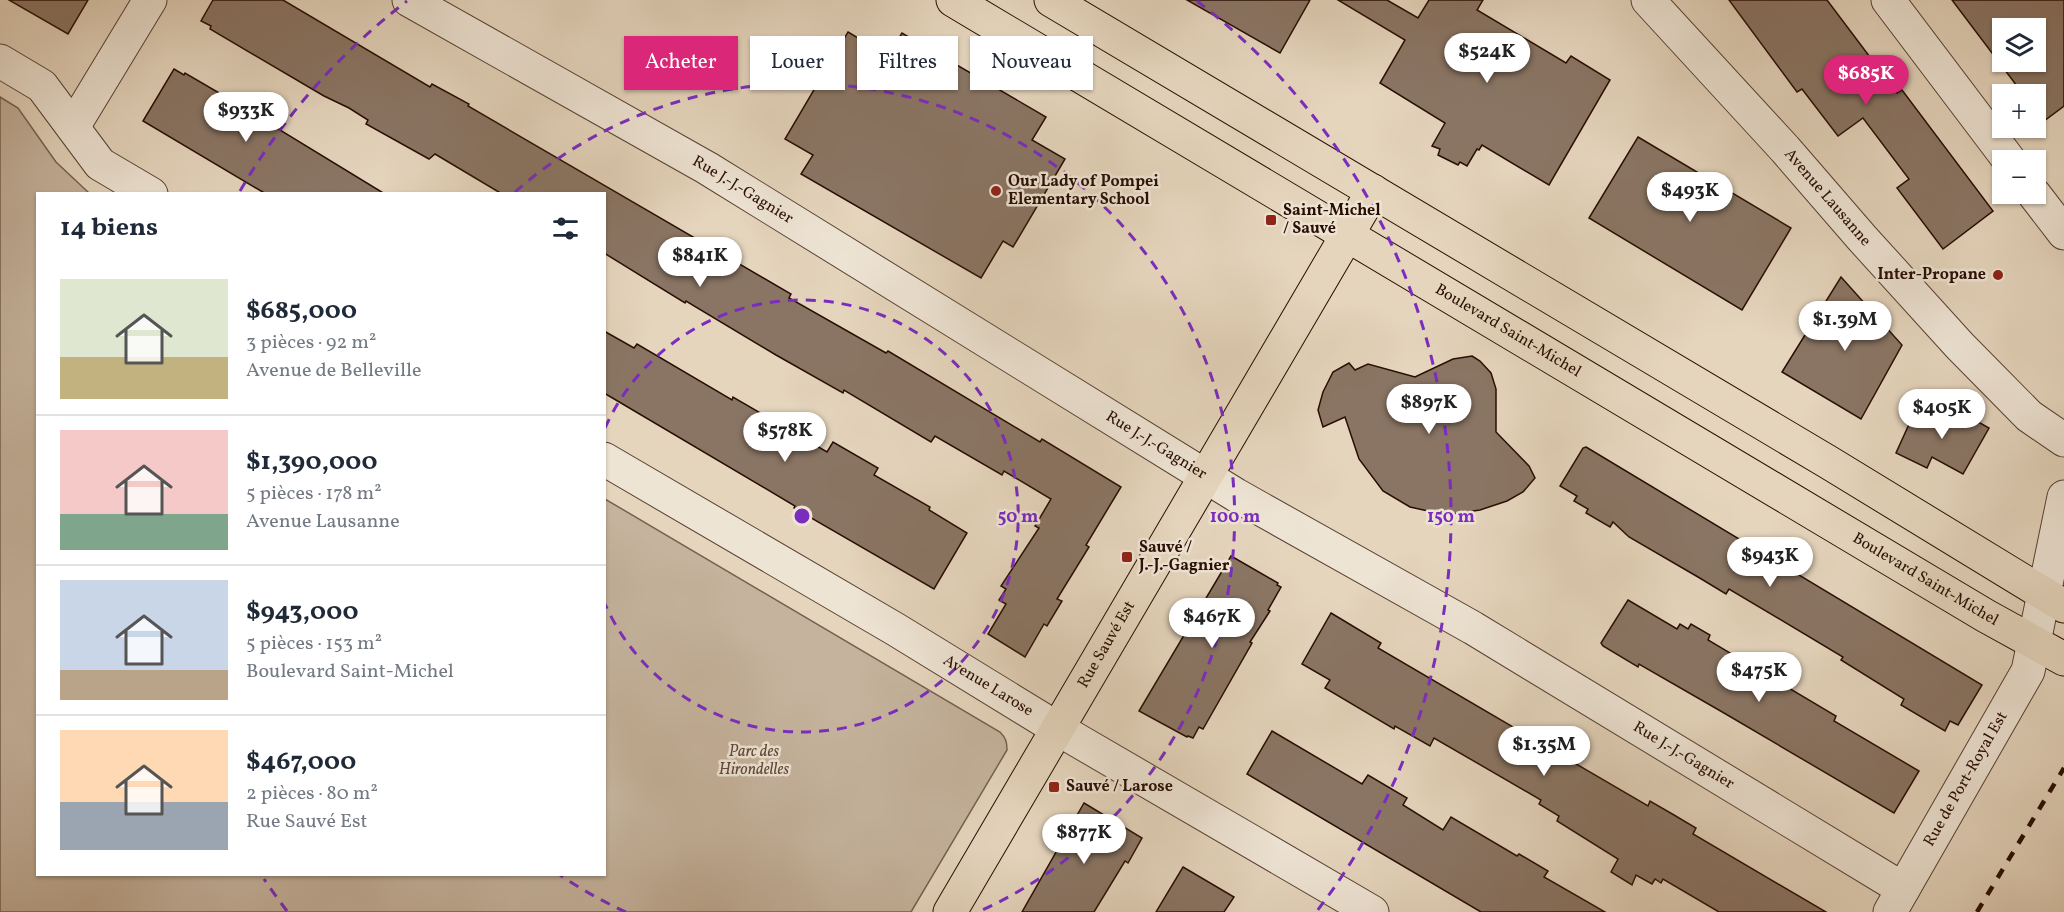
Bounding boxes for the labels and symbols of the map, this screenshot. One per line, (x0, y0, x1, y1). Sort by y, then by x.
pin: $524K (1445, 33, 1529, 84)
pin: $685K (1824, 55, 1908, 106)
pin: $933K (204, 92, 288, 143)
street label: Avenue Lausanne (1779, 144, 1876, 252)
street label: Rue J.-J.-Gagnier (688, 151, 798, 230)
place label: Our Lady of Pompei Elementary School (1008, 171, 1159, 211)
pin: $493K (1648, 172, 1732, 223)
marker: Our Lady of Pompei Elementary School (989, 184, 1003, 198)
place label: Saint-Michel / Sauvé (1283, 200, 1381, 240)
marker: Saint-Michel / Sauvé (1264, 213, 1278, 227)
pin: $841K (658, 237, 742, 288)
place label: Inter-Propane (1877, 264, 1986, 286)
marker: Inter-Propane (1991, 268, 2005, 282)
street label: Boulevard Saint-Michel (1431, 279, 1585, 383)
pin: $1.39M (1796, 301, 1894, 352)
pin: $897K (1387, 384, 1471, 435)
pin: $405K (1900, 389, 1984, 440)
street label: Rue J.-J.-Gagnier (1101, 406, 1211, 485)
pin: $578K (743, 412, 827, 463)
text: 50 m (998, 505, 1038, 530)
text: 100 m (1210, 505, 1260, 530)
text: 150 m (1427, 505, 1475, 530)
centre of rings (792, 506, 812, 526)
street label: Boulevard Saint-Michel (1848, 528, 2002, 632)
place label: Sauvé / J.-J.-Gagnier (1138, 537, 1230, 577)
pin: $943K (1728, 537, 1812, 588)
marker: Sauvé / J.-J.-Gagnier (1120, 550, 1134, 564)
street label: Rue Sauvé Est (1073, 597, 1141, 692)
pin: $467K (1170, 598, 1254, 649)
street label: Avenue Larose (939, 650, 1037, 722)
pin: $475K (1717, 652, 1801, 703)
street label: Rue de Port-Royal Est (1919, 707, 2014, 851)
street label: Rue J.-J.-Gagnier (1629, 717, 1739, 795)
pin: $1.35M (1495, 726, 1593, 777)
park label: Parc des Hirondelles (719, 741, 789, 781)
place label: Sauvé / Larose (1066, 776, 1173, 798)
marker: Sauvé / Larose (1047, 780, 1061, 794)
pin: $877K (1042, 814, 1126, 865)

